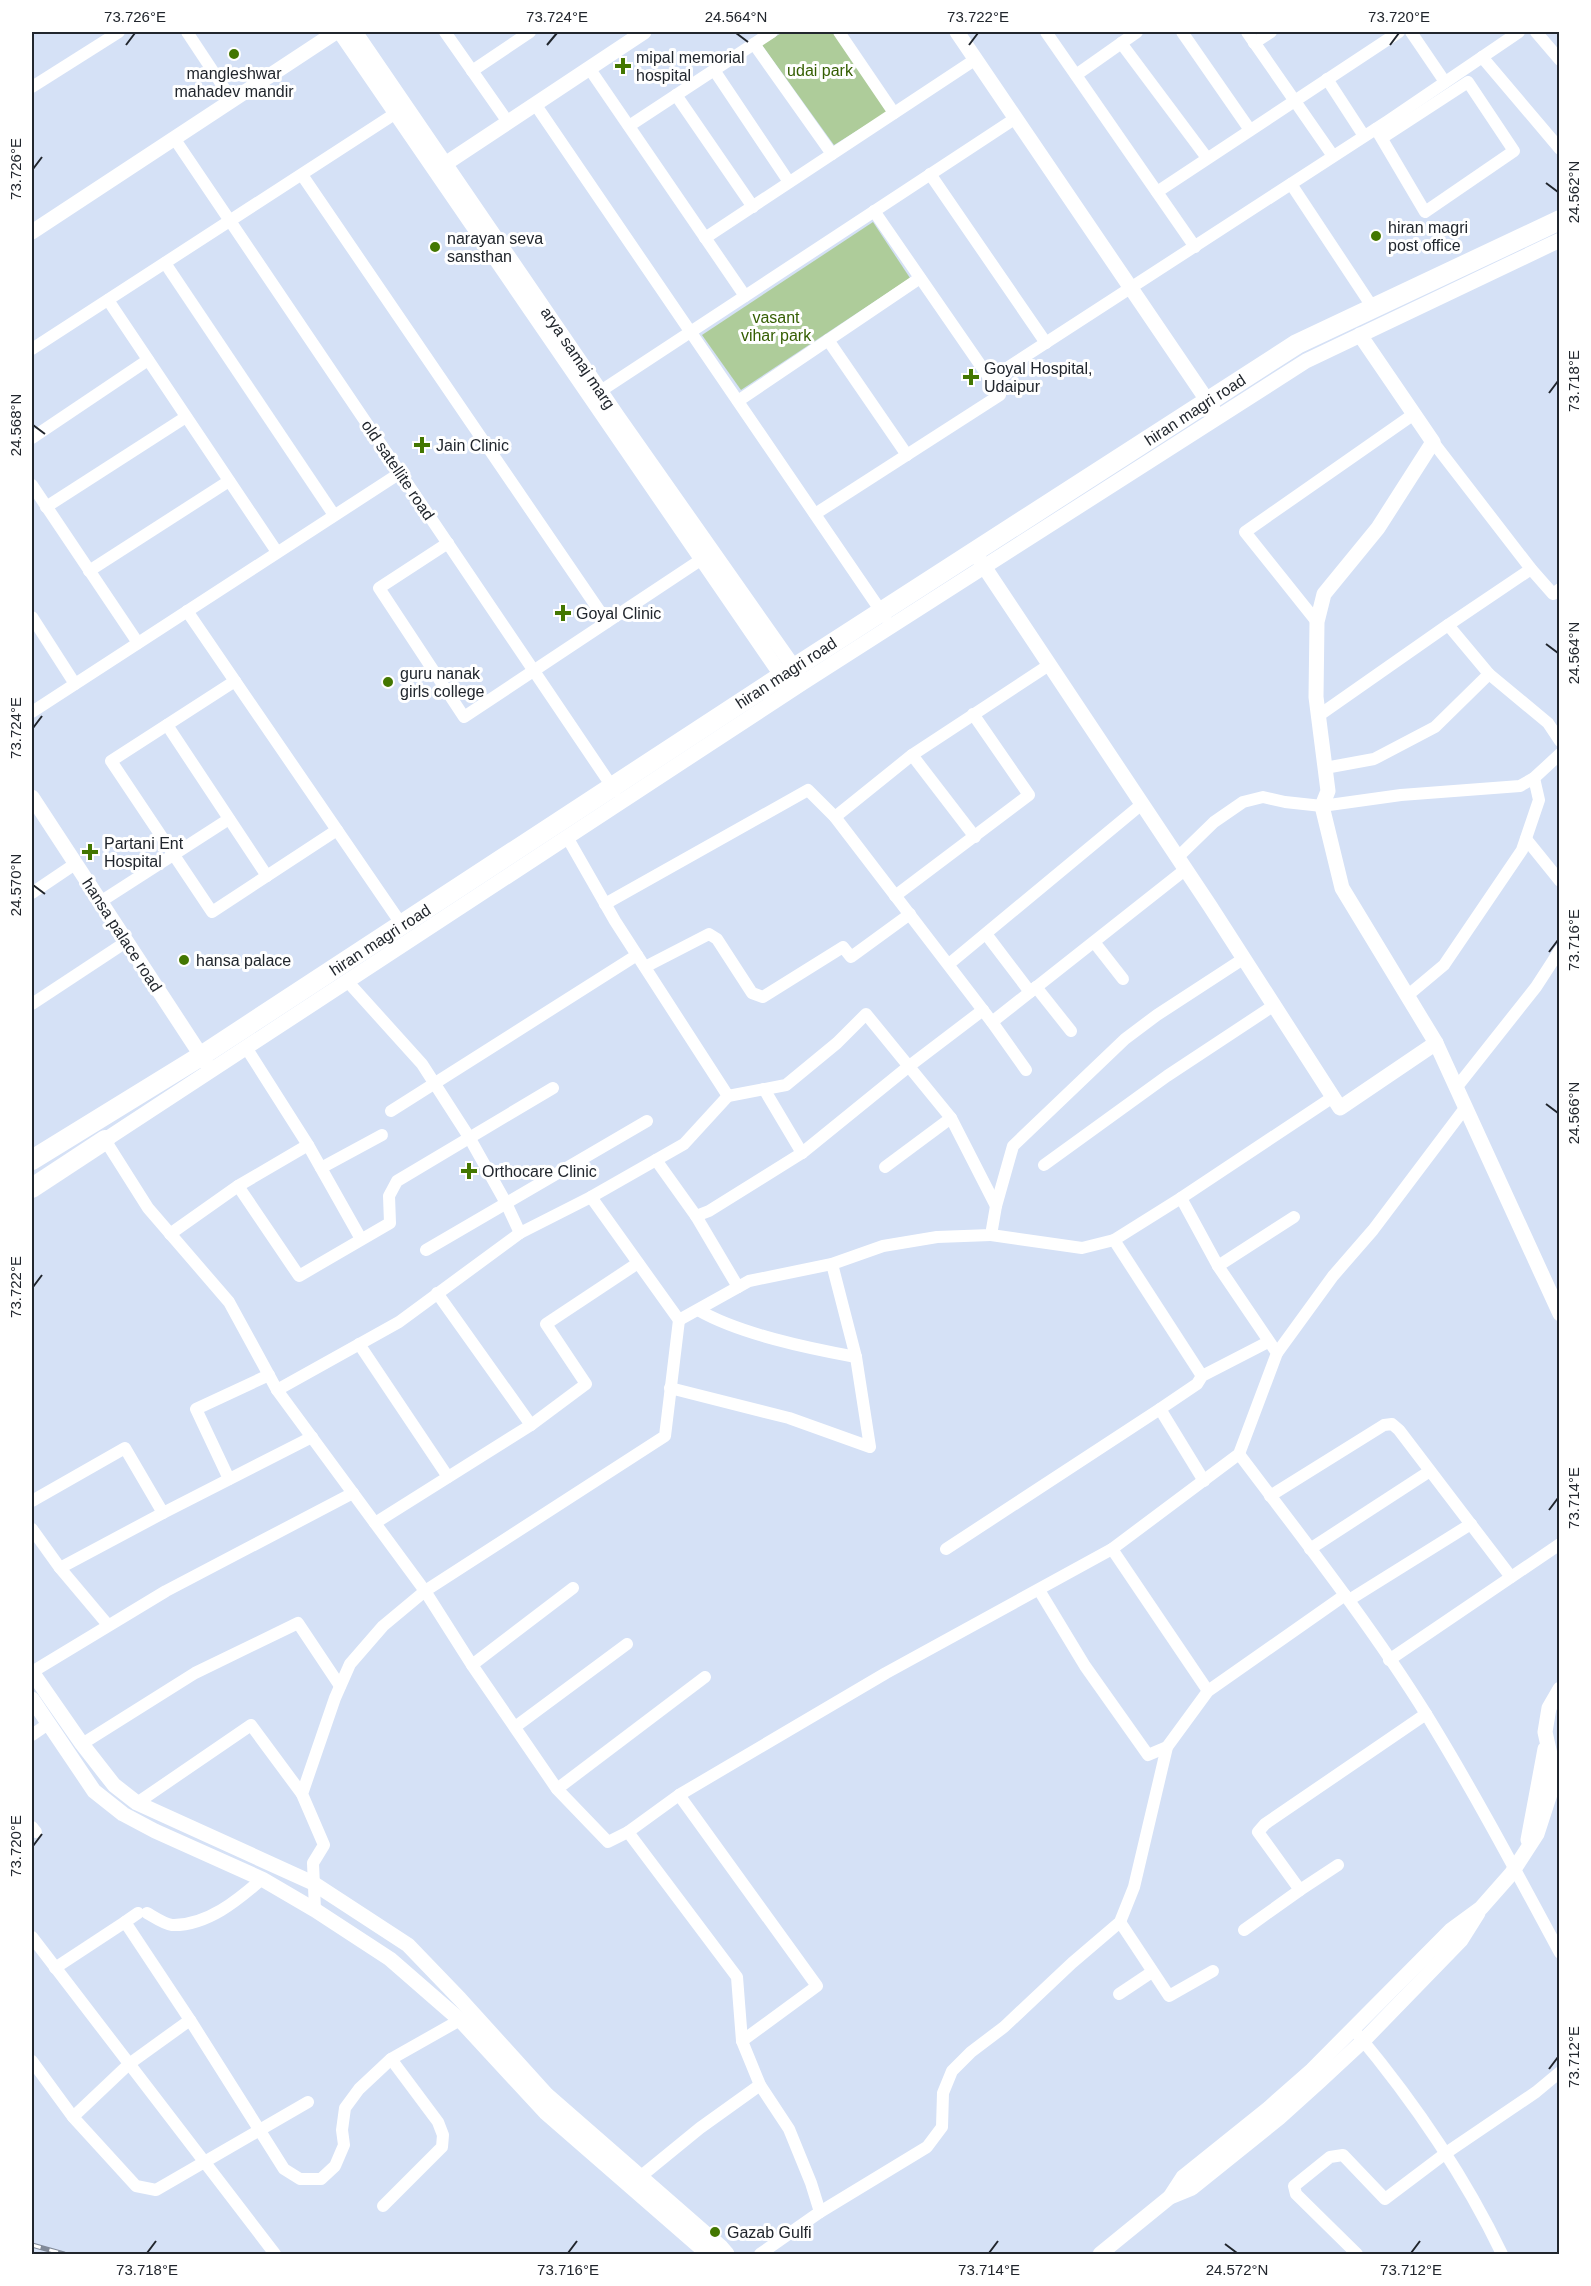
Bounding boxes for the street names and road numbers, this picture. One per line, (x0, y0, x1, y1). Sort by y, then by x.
street label: arya samaj marg (538, 304, 618, 412)
street label: hiran magri road (1142, 371, 1248, 449)
street label: old satellite road (358, 417, 438, 523)
street label: hiran magri road (733, 634, 839, 712)
street label: hansa palace road (79, 875, 165, 995)
street label: hiran magri road (327, 901, 433, 979)

